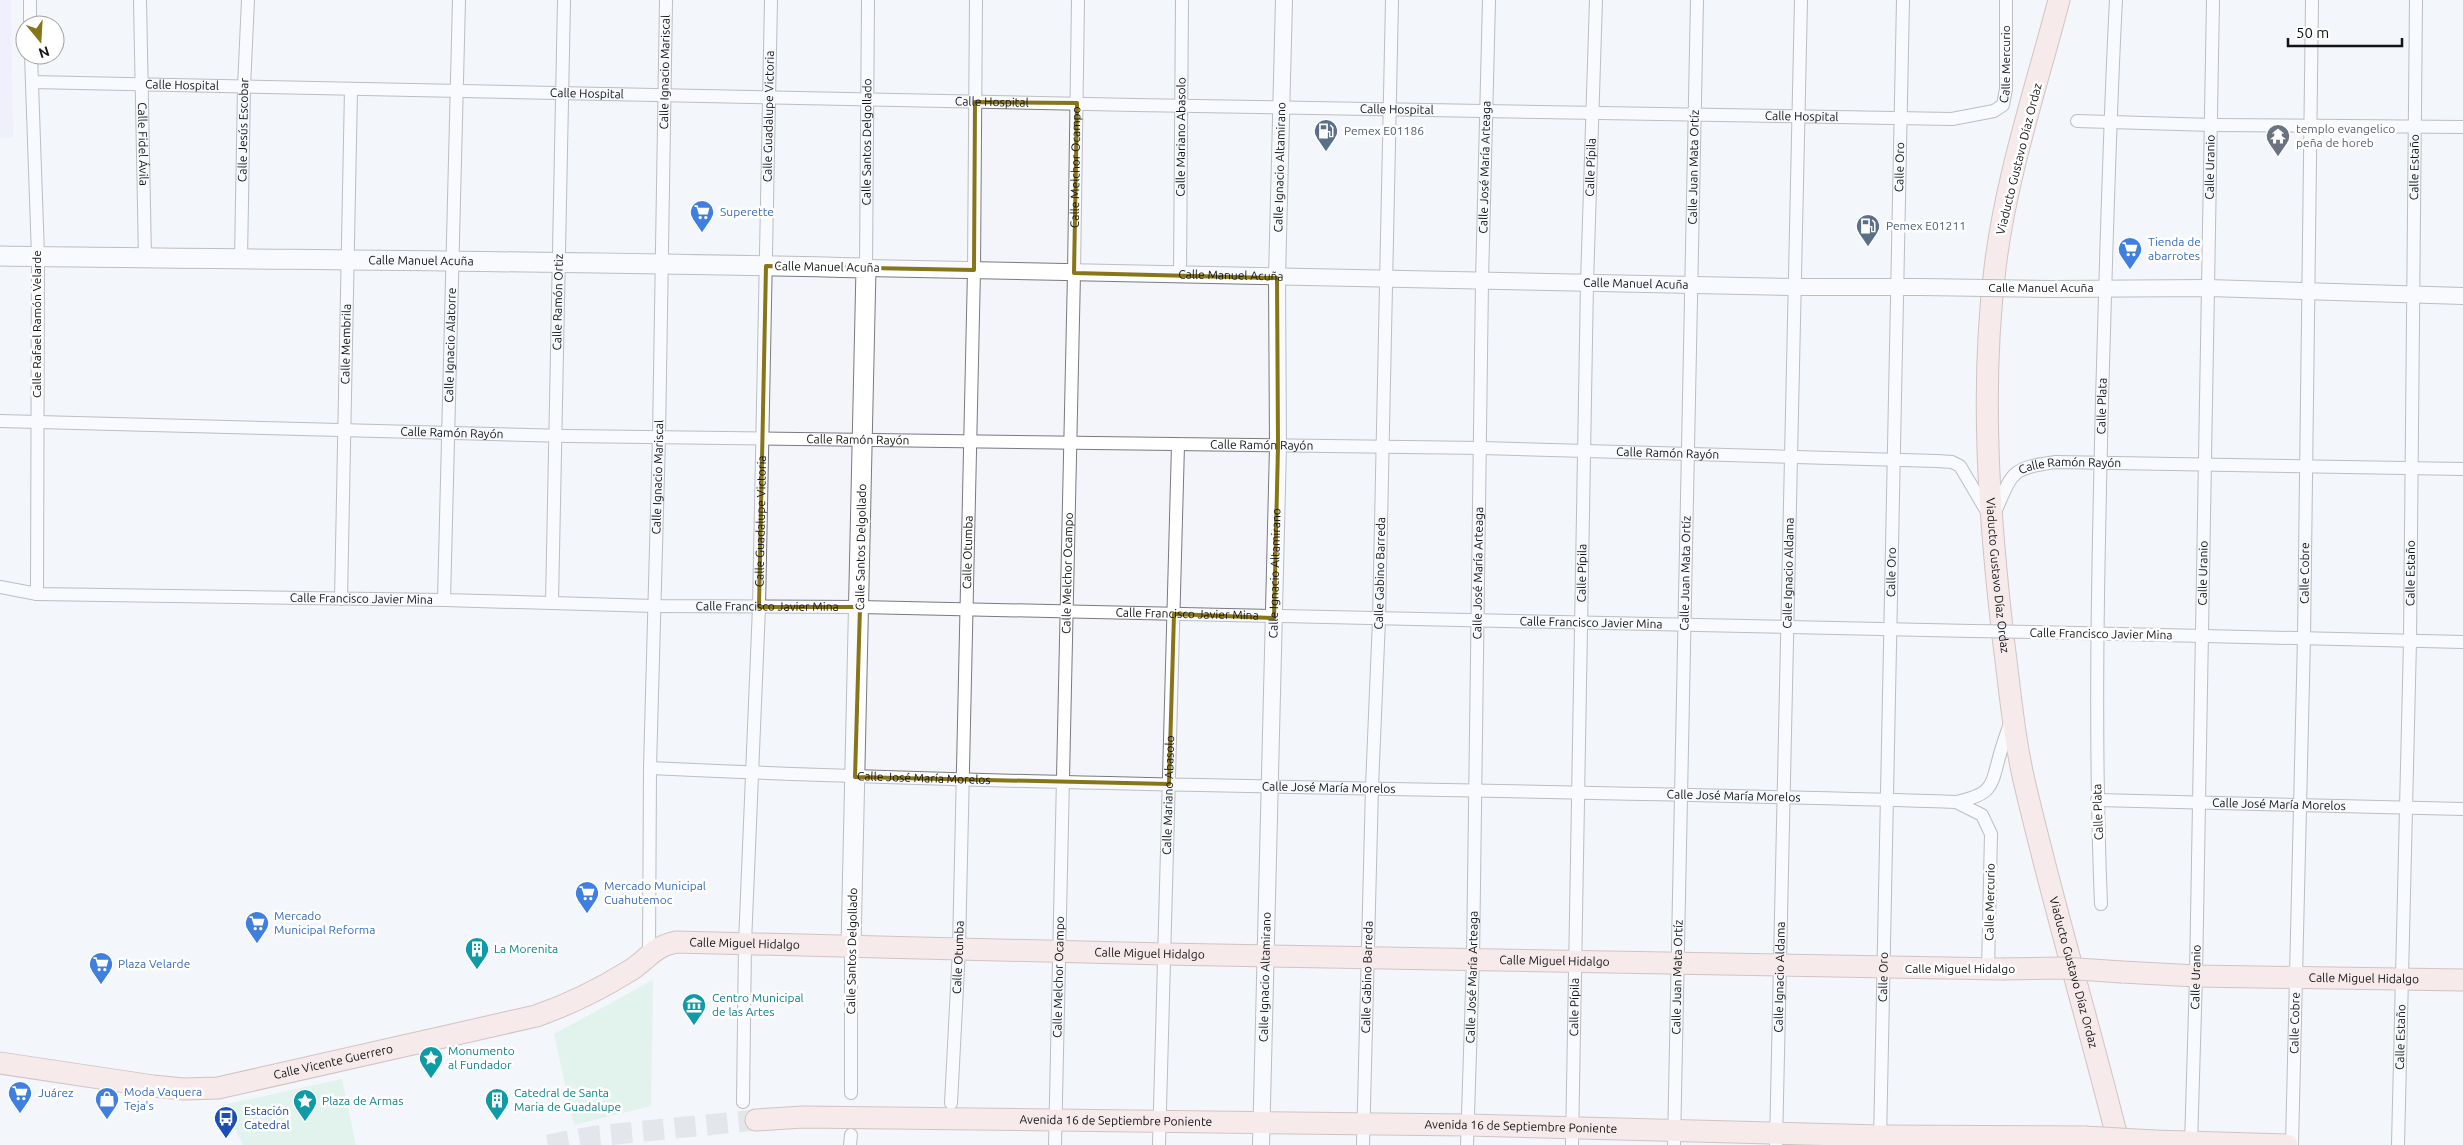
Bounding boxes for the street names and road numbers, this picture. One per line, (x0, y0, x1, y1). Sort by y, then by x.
street label: Calle Ignacio Mariscal (657, 15, 672, 130)
street label: Calle Mercurio (1997, 25, 2012, 104)
street label: Calle Guadalupe Victoria (760, 50, 776, 182)
street label: Calle Hospital (145, 77, 219, 92)
street label: Calle Jesús Escobar (235, 77, 250, 182)
street label: Calle Mariano Abasolo (1174, 77, 1187, 197)
street label: Calle Santos Delgollado (859, 78, 873, 206)
street label: Viaducto Gustavo Díaz Ordaz (1993, 81, 2044, 236)
street label: Calle Hospital (550, 86, 624, 100)
street label: Calle Hospital (955, 94, 1029, 109)
street label: Calle José María Arteaga (1476, 101, 1492, 234)
street label: Calle Fidel Ávila (136, 102, 151, 186)
street label: Calle Ignacio Altamirano (1271, 102, 1287, 233)
street label: Calle Hospital (1360, 102, 1434, 116)
street label: Calle Melchor Ocampo (1068, 106, 1082, 228)
street label: Calle Juan Mata Ortíz (1685, 109, 1701, 225)
street label: Calle Hospital (1765, 109, 1839, 123)
street label: Calle Estaño (2407, 134, 2421, 200)
street label: Calle Uranio (2203, 135, 2217, 200)
street label: Calle Pípila (1583, 138, 1598, 197)
street label: Calle Oro (1892, 142, 1906, 192)
street label: Calle Rafael Ramón Velarde (30, 250, 43, 398)
street label: Calle Manuel Acuña (368, 253, 474, 267)
street label: Calle Ramón Ortiz (550, 253, 565, 351)
street label: Calle Manuel Acuña (774, 259, 880, 274)
street label: Calle Manuel Acuña (1178, 267, 1284, 283)
street label: Calle Manuel Acuña (1583, 276, 1689, 291)
street label: Calle Manuel Acuña (1988, 281, 2094, 294)
street label: Calle Ignacio Alatorre (442, 287, 458, 403)
street label: Calle Membrila (338, 304, 353, 384)
street label: Calle Plata (2094, 378, 2109, 435)
street label: Calle Ignacio Mariscal (649, 420, 665, 535)
street label: Calle Ramón Rayón (400, 425, 504, 440)
street label: Calle Ramón Rayón (806, 432, 909, 446)
street label: Calle Ramón Rayón (1210, 437, 1313, 452)
street label: Calle Ramón Rayón (1616, 445, 1719, 461)
street label: Calle Guadalupe Victoria (752, 455, 768, 587)
street label: Calle Ramón Rayón (2016, 455, 2121, 476)
street label: Calle Santos Delgollado (853, 483, 868, 611)
street label: Viaducto Gustavo Díaz Ordaz (1984, 497, 2012, 654)
street label: Calle José María Arteaga (1470, 507, 1485, 640)
street label: Calle Ignacio Altamirano (1266, 508, 1282, 638)
street label: Calle Melchor Ocampo (1059, 512, 1075, 634)
street label: Calle Otumba (960, 515, 975, 589)
street label: Calle Juan Mata Ortíz (1677, 515, 1693, 631)
street label: Calle Gabino Barreda (1372, 517, 1387, 630)
street label: Calle Ignacio Aldama (1780, 517, 1796, 629)
street label: Calle Estaño (2403, 540, 2417, 606)
street label: Calle Uranio (2195, 541, 2210, 606)
street label: Calle Cobre (2297, 542, 2311, 604)
street label: Calle Pípila (1574, 544, 1588, 603)
street label: Calle Oro (1884, 547, 1898, 597)
street label: Calle Francisco Javier Mina (290, 591, 433, 606)
street label: Calle Francisco Javier Mina (696, 599, 839, 613)
street label: Calle Francisco Javier Mina (1115, 606, 1259, 622)
street label: Calle Francisco Javier Mina (1519, 614, 1663, 630)
street label: Calle Francisco Javier Mina (2029, 626, 2173, 641)
street label: Calle Mariano Abasolo (1160, 735, 1176, 855)
street label: Calle José María Morelos (857, 769, 991, 786)
street label: Calle José María Morelos (1262, 779, 1396, 795)
street label: Calle Plata (2090, 784, 2105, 841)
street label: Calle José María Morelos (1667, 787, 1801, 804)
street label: Calle José María Morelos (2212, 796, 2346, 812)
street label: Calle Mercurio (1982, 863, 1997, 941)
street label: Calle Santos Delgollado (844, 887, 859, 1015)
street label: Viaducto Gustavo Díaz Ordaz (2047, 895, 2101, 1050)
street label: Calle José María Arteaga (1463, 911, 1480, 1044)
street label: Calle Ignacio Altamirano (1257, 912, 1273, 1042)
street label: Calle Melchor Ocampo (1050, 916, 1066, 1038)
street label: Calle Juan Mata Ortíz (1669, 919, 1685, 1035)
street label: Calle Otumba (950, 920, 966, 994)
street label: Calle Gabino Barreda (1359, 921, 1375, 1034)
street label: Calle Ignacio Aldama (1771, 921, 1787, 1033)
street label: Calle Miguel Hidalgo (689, 935, 800, 951)
street label: Calle Uranio (2188, 944, 2203, 1010)
street label: Calle Miguel Hidalgo (1094, 945, 1205, 961)
street label: Calle Oro (1876, 952, 1890, 1002)
street label: Calle Miguel Hidalgo (1499, 953, 1610, 968)
street label: Calle Miguel Hidalgo (1905, 962, 2015, 975)
street label: Calle Miguel Hidalgo (2309, 971, 2419, 985)
street label: Calle Pípila (1567, 978, 1581, 1036)
street label: Calle Cobre (2287, 992, 2302, 1054)
street label: Calle Estaño (2393, 1004, 2407, 1070)
street label: Calle Vicente Guerrero (272, 1042, 394, 1081)
street label: Avenida 16 de Septiembre Poniente (1019, 1113, 1212, 1128)
street label: Avenida 16 de Septiembre Poniente (1424, 1117, 1617, 1135)

